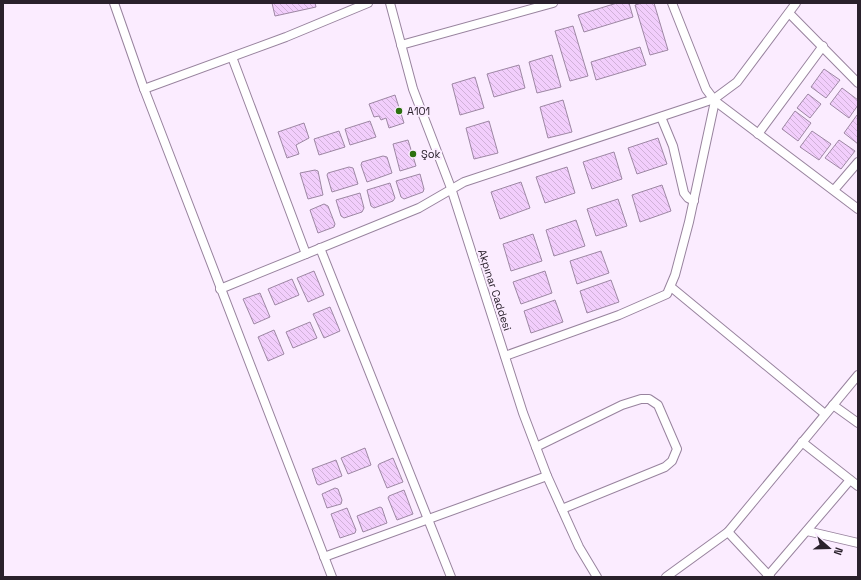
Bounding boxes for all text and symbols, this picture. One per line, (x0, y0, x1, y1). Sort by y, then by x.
place label: A101 (407, 104, 430, 118)
marker: A101 (394, 106, 404, 116)
place label: Şok (421, 147, 441, 161)
marker: Şok (408, 149, 418, 159)
street label: Akpınar Caddesi (475, 247, 515, 333)
north arrow (809, 528, 849, 568)
text: N (831, 546, 846, 557)

